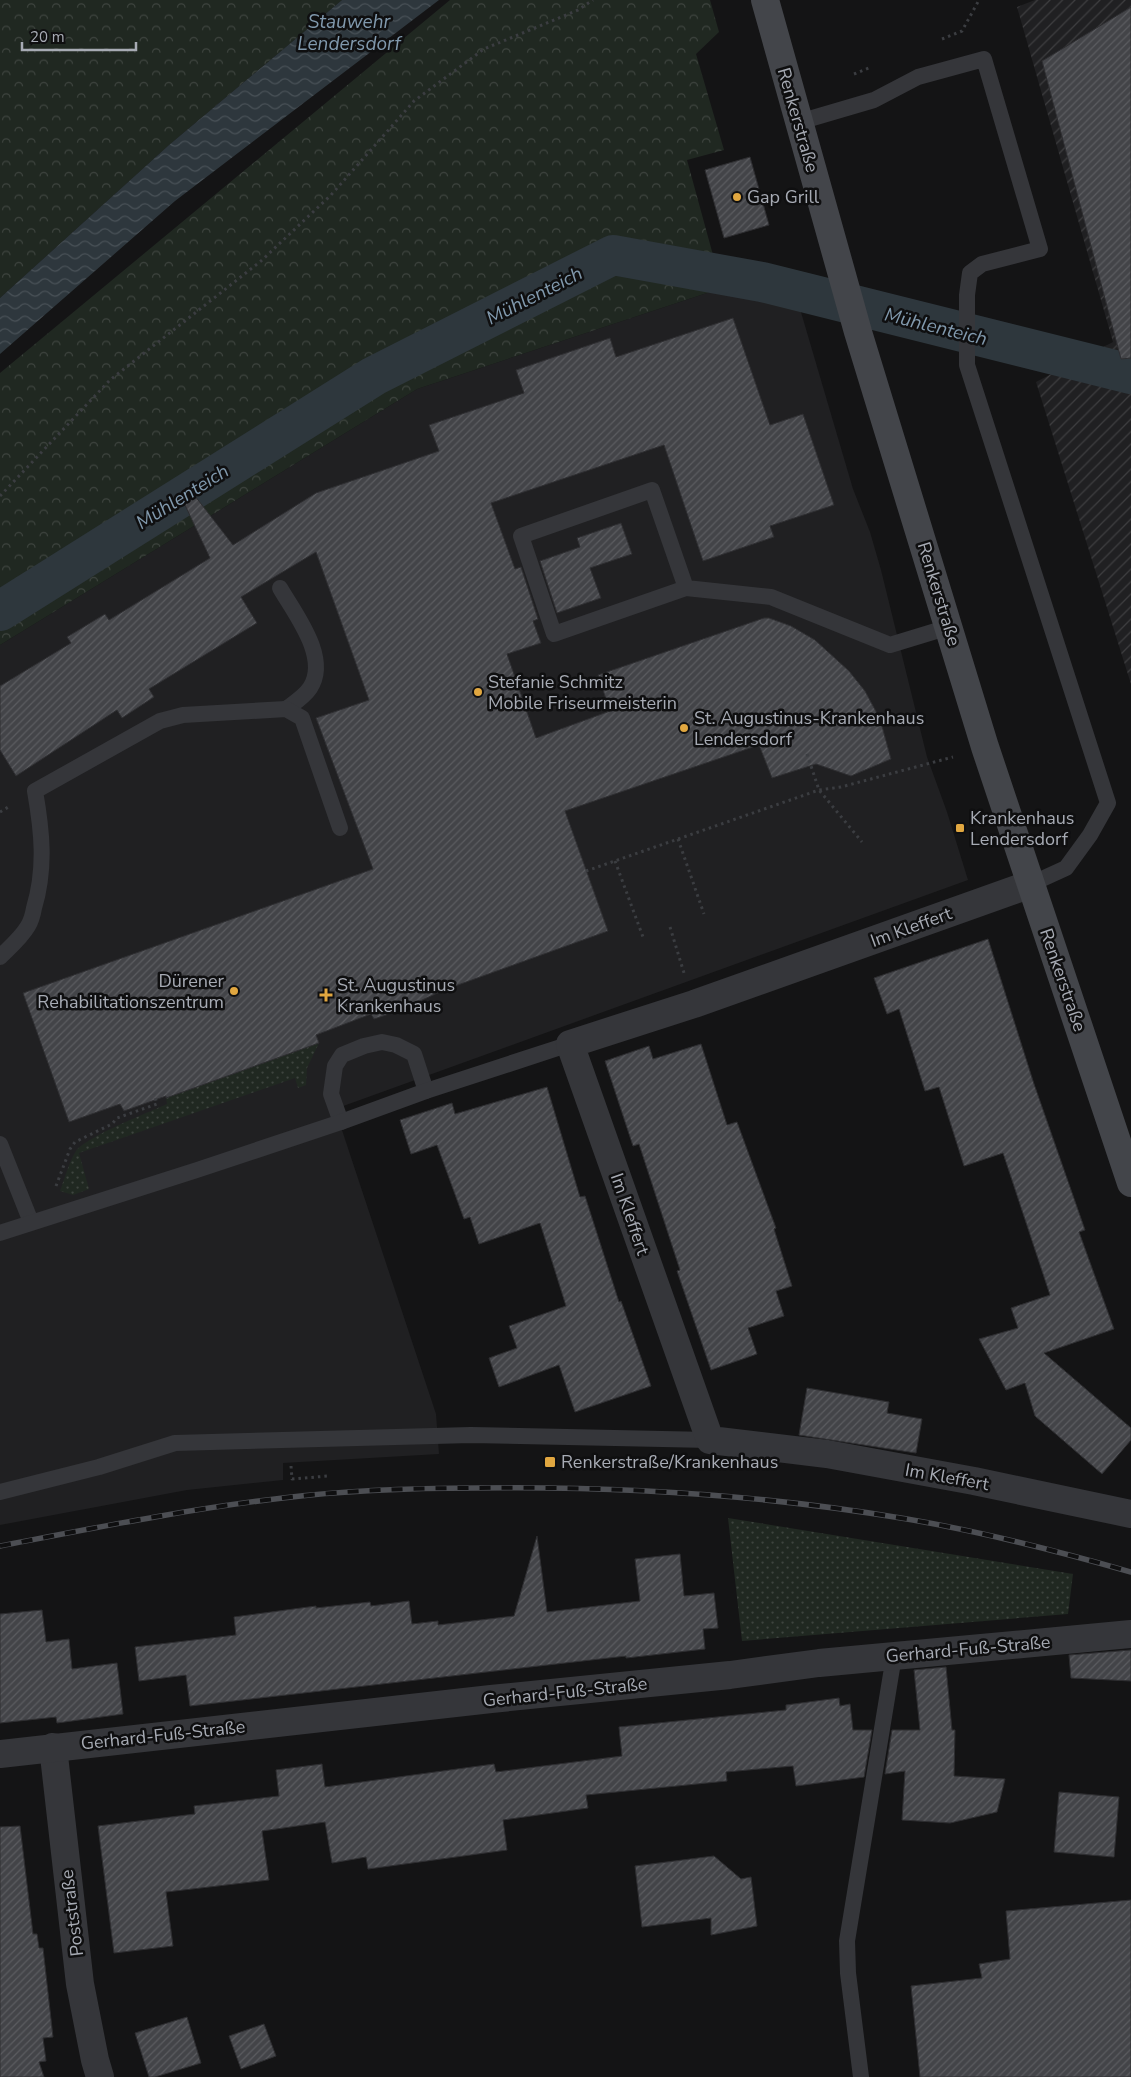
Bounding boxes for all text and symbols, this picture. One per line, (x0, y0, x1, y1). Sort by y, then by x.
water label: Stauwehr Lendersdorf (297, 9, 402, 57)
scale bar (22, 20, 136, 52)
text: 20 m (30, 27, 65, 47)
street label: Renkerstraße (772, 65, 824, 175)
place label: Gap Grill (747, 185, 820, 209)
marker: Gap Grill (731, 191, 743, 203)
water label: Mühlenteich (482, 261, 587, 331)
water label: Mühlenteich (882, 302, 990, 352)
water label: Mühlenteich (131, 458, 234, 536)
street label: Renkerstraße (912, 539, 966, 649)
place label: Stefanie Schmitz Mobile Friseurmeisterin (488, 670, 677, 715)
marker: Stefanie Schmitz Mobile Friseurmeisterin (472, 686, 484, 698)
place label: St. Augustinus-Krankenhaus Lendersdorf (694, 706, 924, 751)
marker: St. Augustinus-Krankenhaus Lendersdorf (678, 722, 690, 734)
place label: Krankenhaus Lendersdorf (970, 806, 1074, 851)
marker: Krankenhaus Lendersdorf (954, 822, 966, 834)
street label: Im Kleffert (867, 901, 956, 953)
street label: Renkerstraße (1034, 925, 1092, 1035)
place label: Dürener Rehabilitationszentrum (37, 969, 225, 1014)
place label: St. Augustinus Krankenhaus (337, 973, 455, 1018)
marker: Dürener Rehabilitationszentrum (228, 985, 240, 997)
marker: St. Augustinus Krankenhaus (319, 988, 333, 1002)
street label: Im Kleffert (605, 1170, 655, 1259)
place label: Renkerstraße/Krankenhaus (561, 1450, 778, 1474)
marker: Renkerstraße/Krankenhaus (543, 1455, 557, 1469)
street label: Im Kleffert (903, 1458, 992, 1496)
street label: Gerhard-Fuß-Straße (885, 1630, 1051, 1668)
street label: Gerhard-Fuß-Straße (482, 1671, 648, 1713)
street label: Gerhard-Fuß-Straße (80, 1714, 246, 1756)
street label: Poststraße (55, 1868, 89, 1958)

